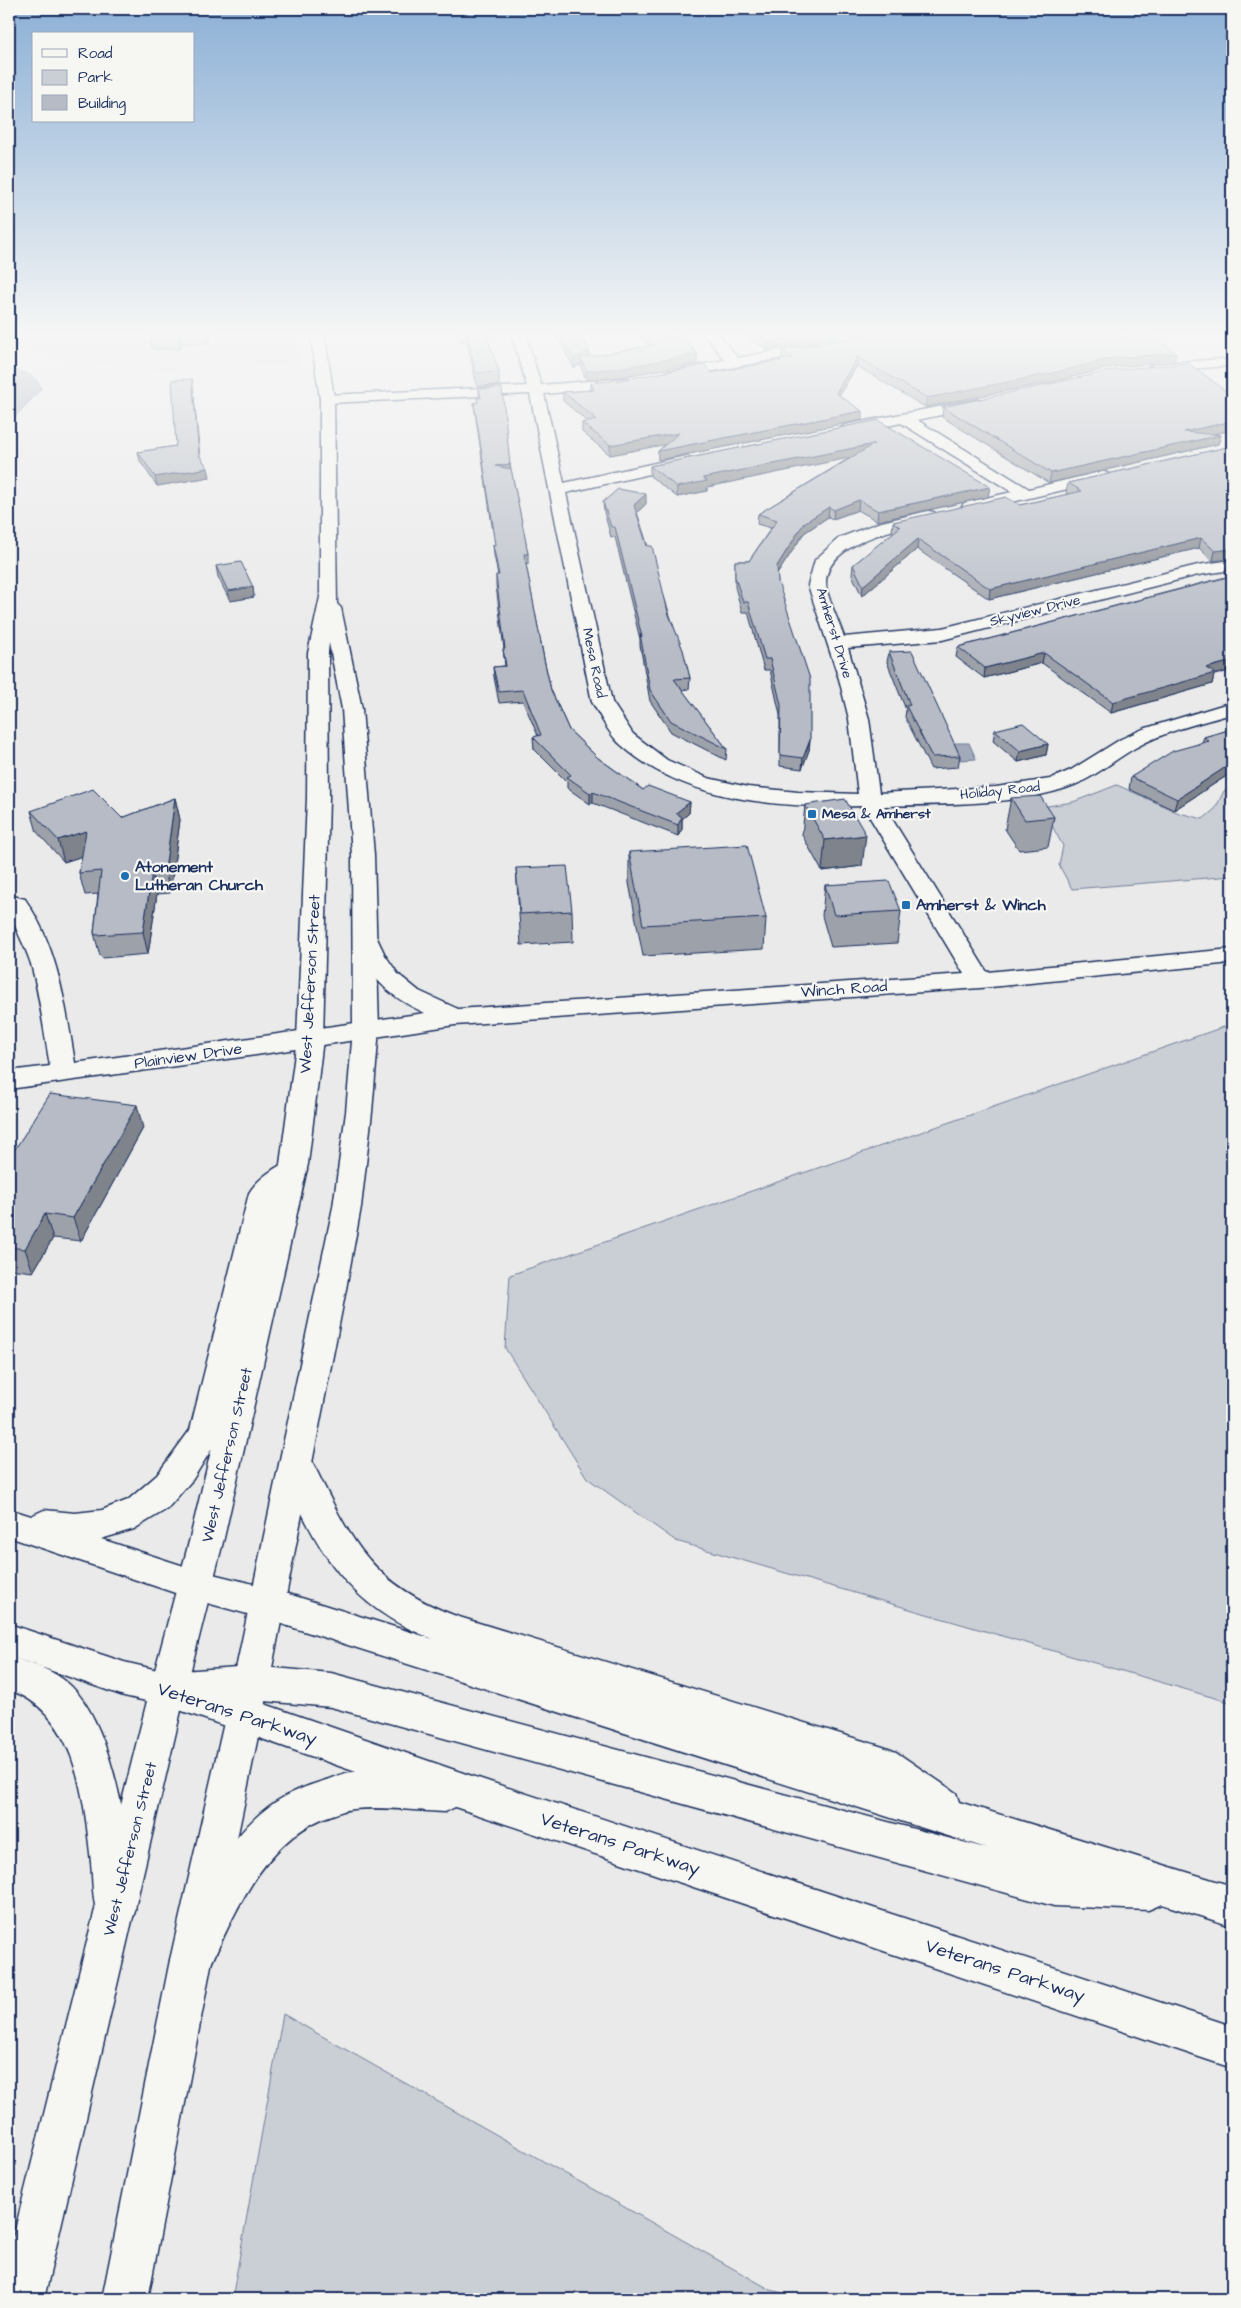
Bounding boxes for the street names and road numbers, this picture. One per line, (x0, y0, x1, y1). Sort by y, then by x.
street label: Amherst Drive (811, 585, 857, 681)
street label: Skyview Drive (987, 590, 1083, 632)
street label: Mesa Road (577, 626, 611, 700)
street label: Holiday Road (959, 777, 1041, 805)
street label: West Jefferson Street (294, 894, 326, 1074)
street label: Winch Road (800, 975, 888, 1003)
street label: Plainview Drive (133, 1038, 244, 1074)
street label: West Jefferson Street (196, 1365, 258, 1545)
street label: Veterans Parkway (153, 1675, 321, 1754)
street label: West Jefferson Street (98, 1759, 162, 1939)
street label: Veterans Parkway (536, 1805, 704, 1884)
street label: Veterans Parkway (921, 1932, 1089, 2011)

